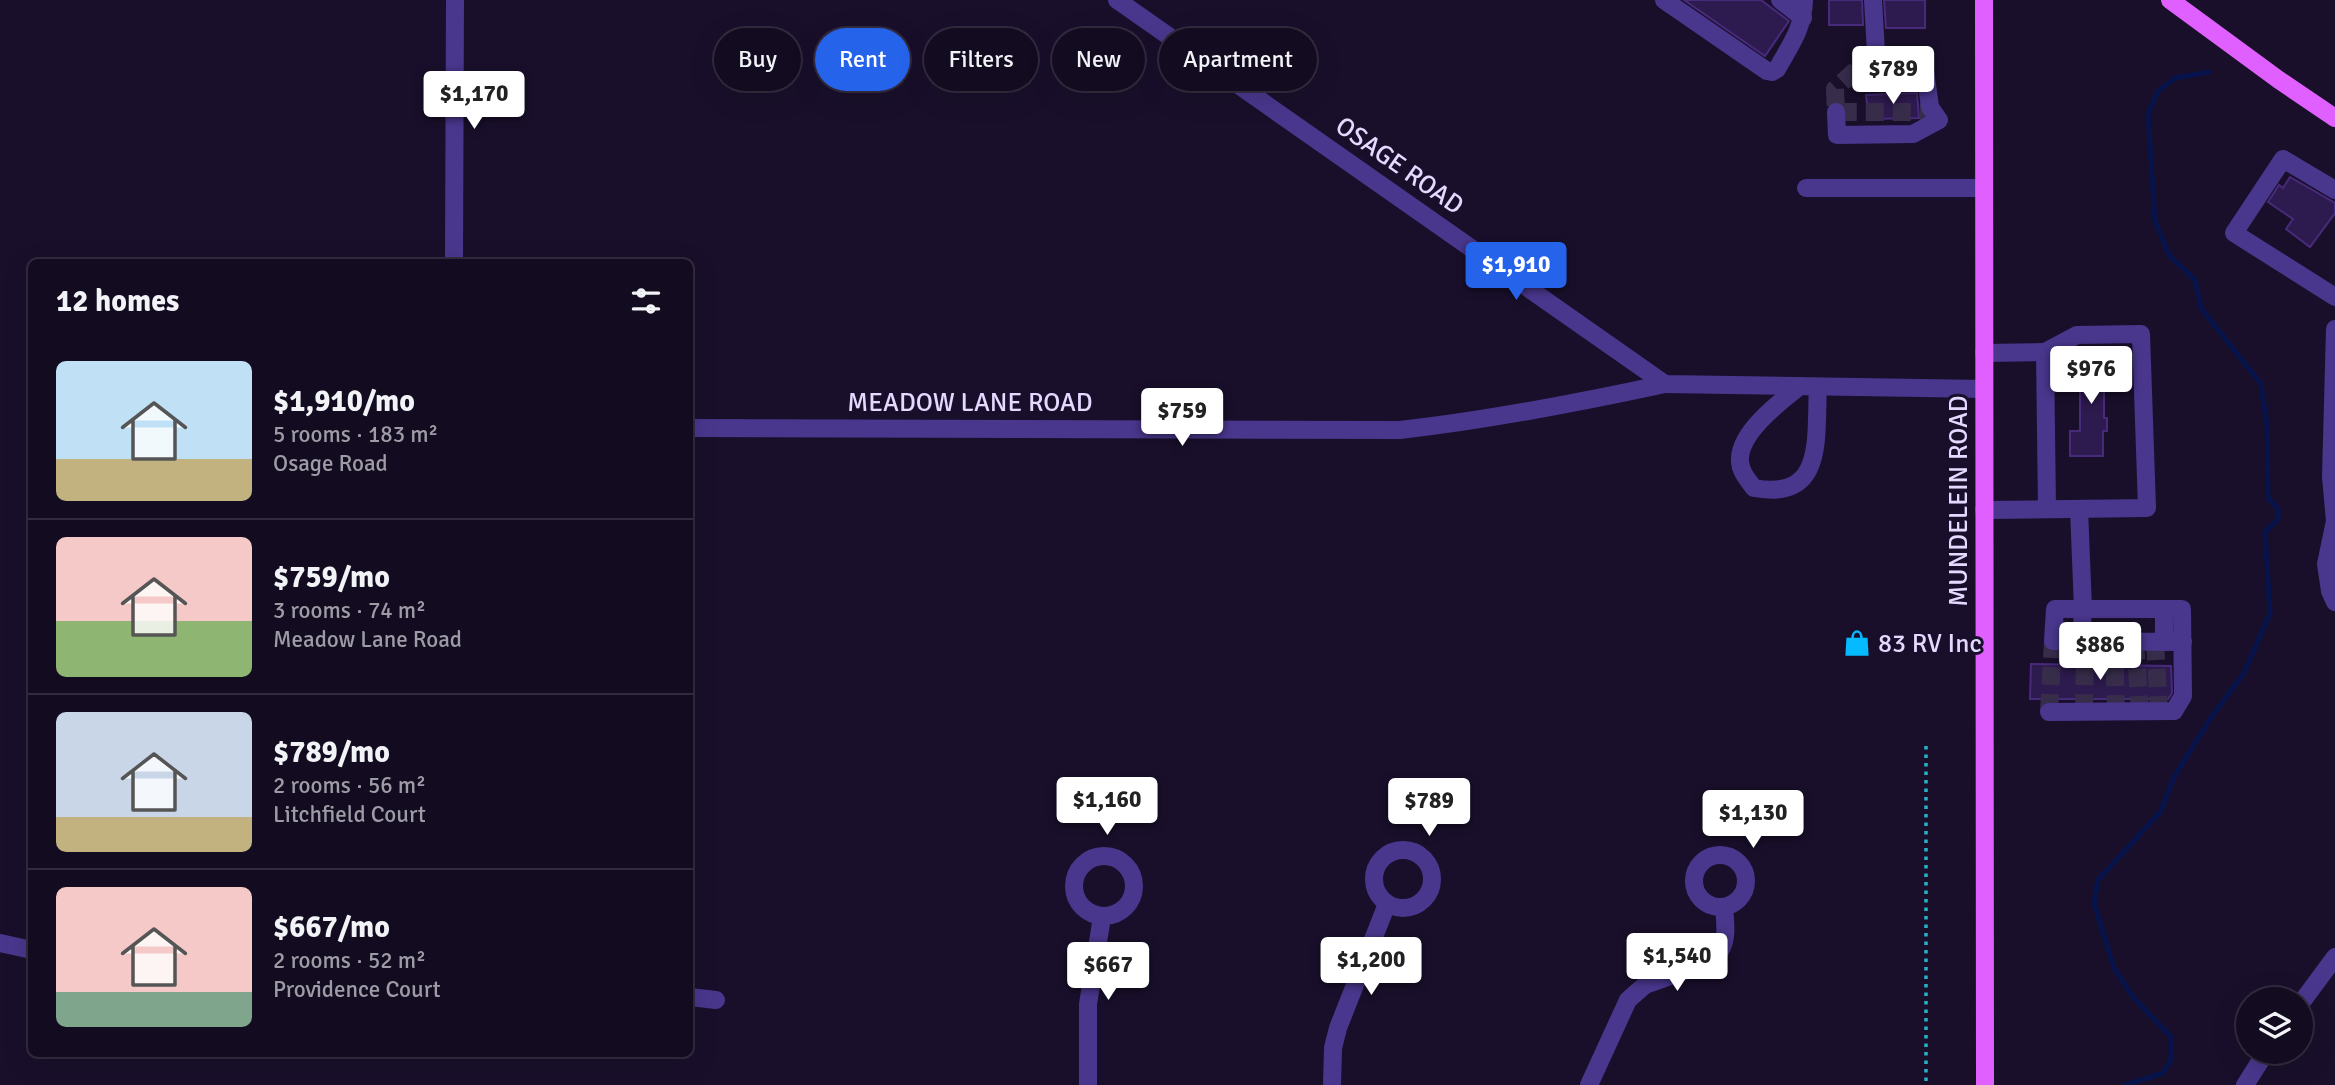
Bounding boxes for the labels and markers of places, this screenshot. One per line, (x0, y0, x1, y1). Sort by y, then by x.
pin: $789 (1852, 46, 1934, 106)
pin: $1,170 (417, 72, 531, 131)
pin: $1,910 (1459, 243, 1573, 302)
pin: $976 (2050, 346, 2132, 406)
pin: $759 (1141, 388, 1223, 448)
pin: $886 (2059, 622, 2141, 682)
shop icon: 83 RV Inc (1842, 628, 1872, 658)
place label: 83 RV Inc (1878, 628, 1982, 660)
pin: $1,160 (1050, 778, 1164, 837)
pin: $789 (1388, 778, 1470, 838)
pin: $1,130 (1696, 790, 1810, 850)
pin: $1,540 (1620, 934, 1734, 993)
pin: $1,200 (1314, 937, 1428, 997)
pin: $667 (1067, 942, 1149, 1002)

